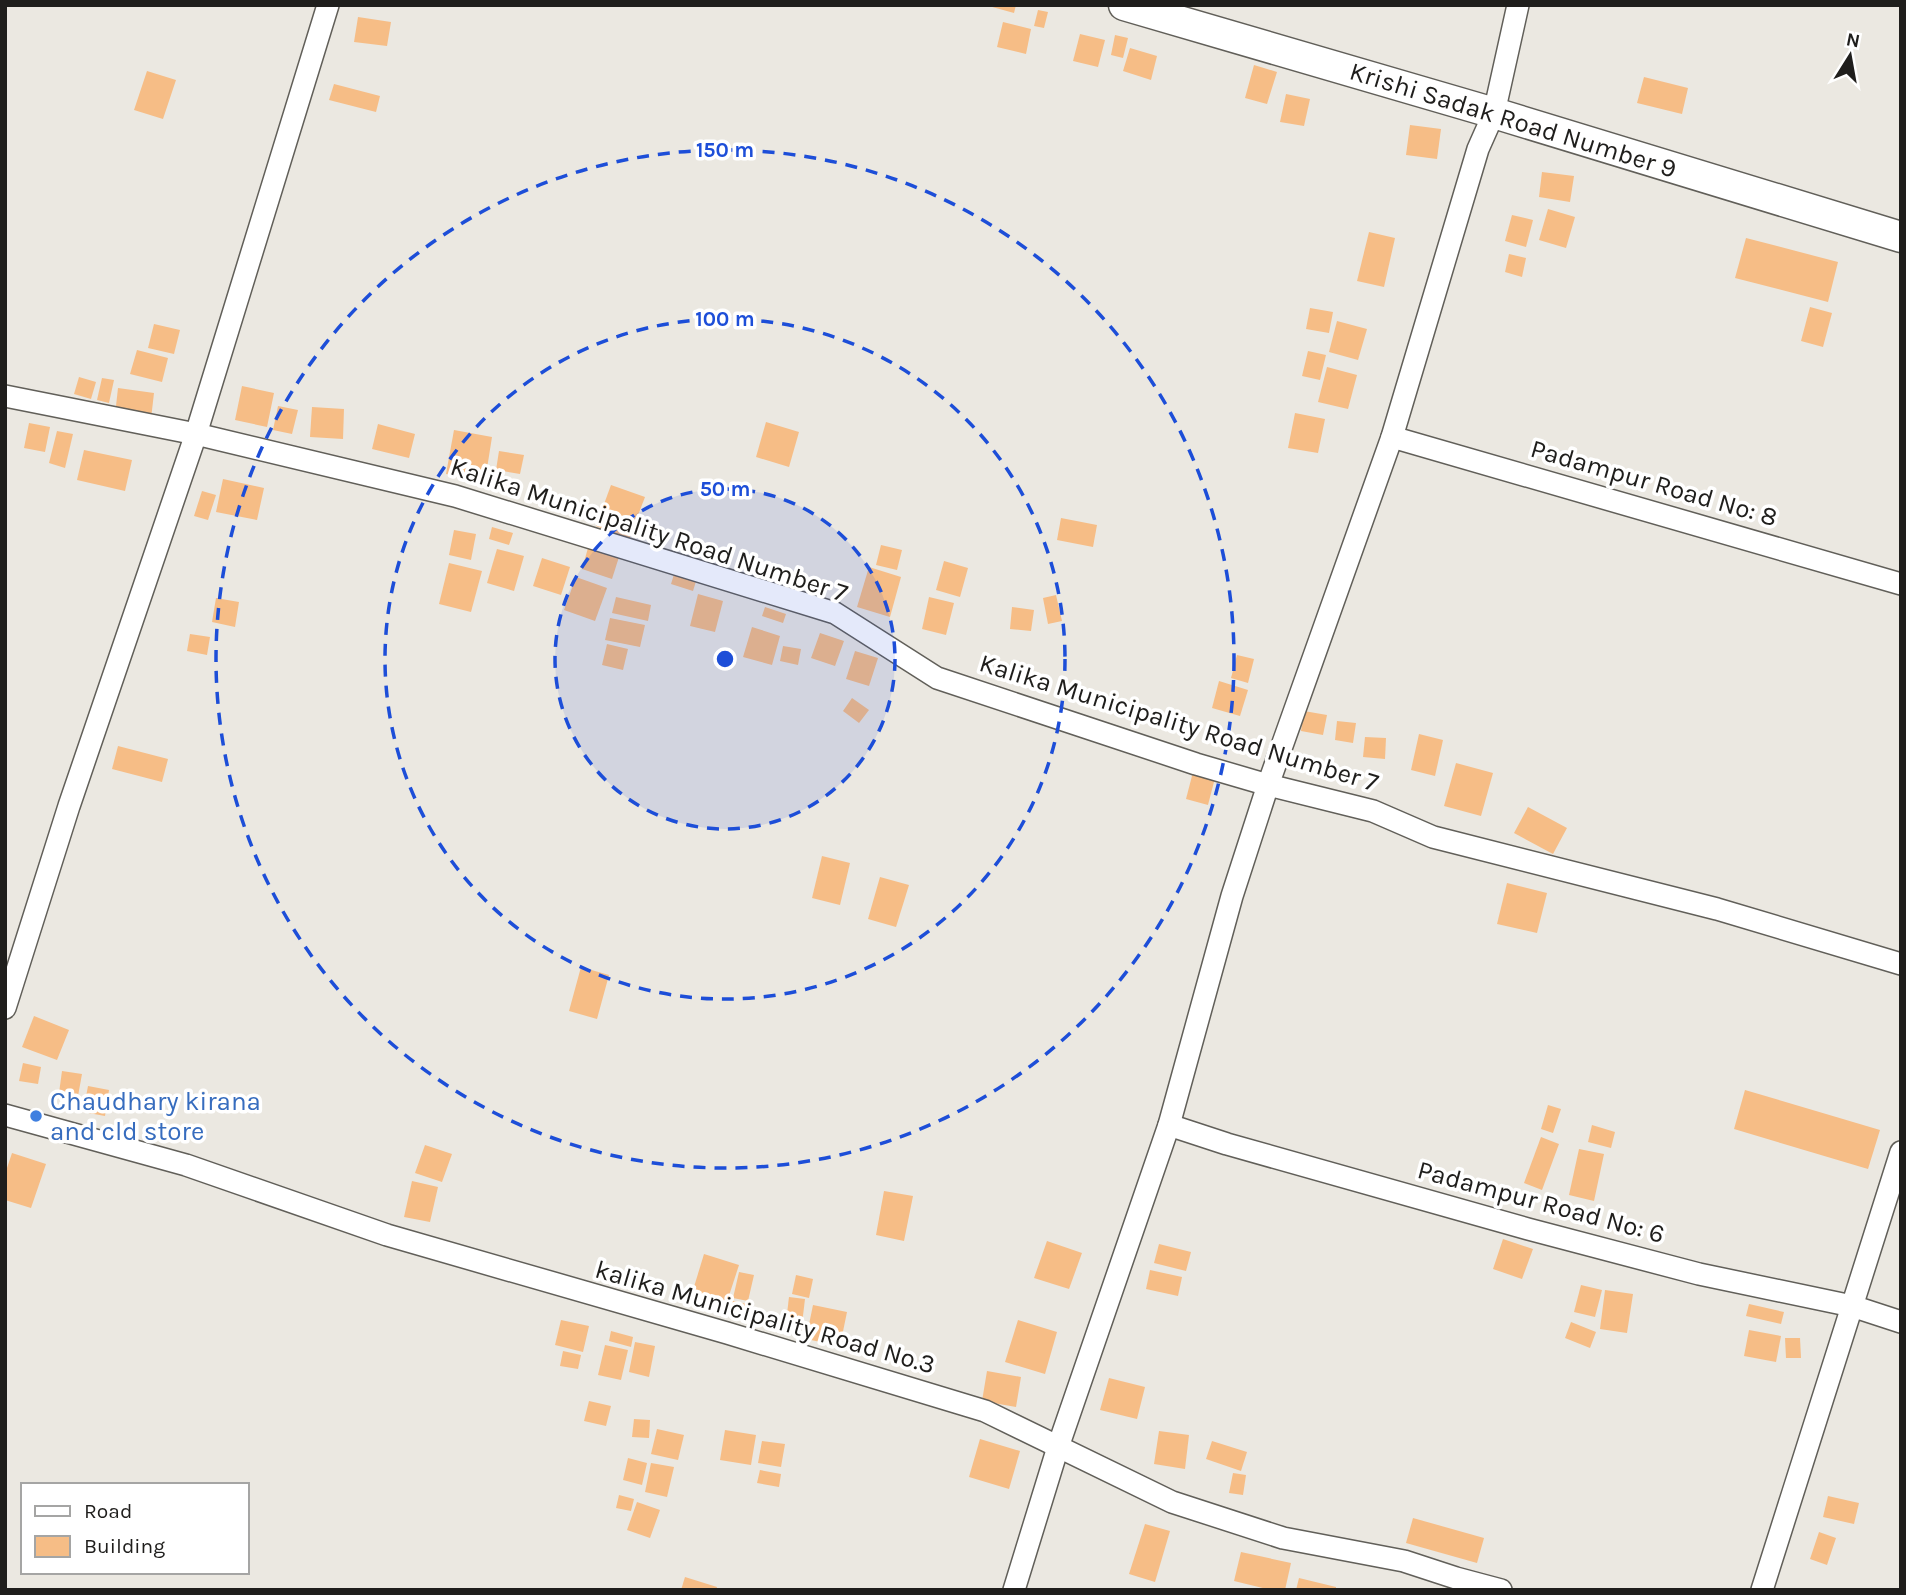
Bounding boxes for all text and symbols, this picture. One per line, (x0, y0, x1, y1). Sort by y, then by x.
north arrow (1815, 21, 1885, 91)
text: N (1844, 28, 1862, 52)
street label: Krishi Sadak Road Number 9 (1346, 55, 1680, 185)
text: 150 m (696, 138, 754, 162)
text: 100 m (695, 307, 755, 331)
street label: Padampur Road No: 8 (1527, 433, 1781, 533)
street label: Kalika Municipality Road Number 7 (447, 451, 851, 609)
text: 50 m (700, 477, 750, 501)
centre of rings (713, 647, 737, 671)
street label: Kalika Municipality Road Number 7 (976, 647, 1382, 799)
place label: Chaudhary kirana and cld store (50, 1086, 261, 1147)
marker: Chaudhary kirana and cld store (28, 1108, 44, 1124)
street label: Padampur Road No: 6 (1414, 1154, 1668, 1250)
street label: kalika Municipality Road No.3 (591, 1254, 939, 1380)
legend (21, 1483, 248, 1574)
text: Road (84, 1499, 132, 1523)
text: Building (84, 1534, 165, 1558)

